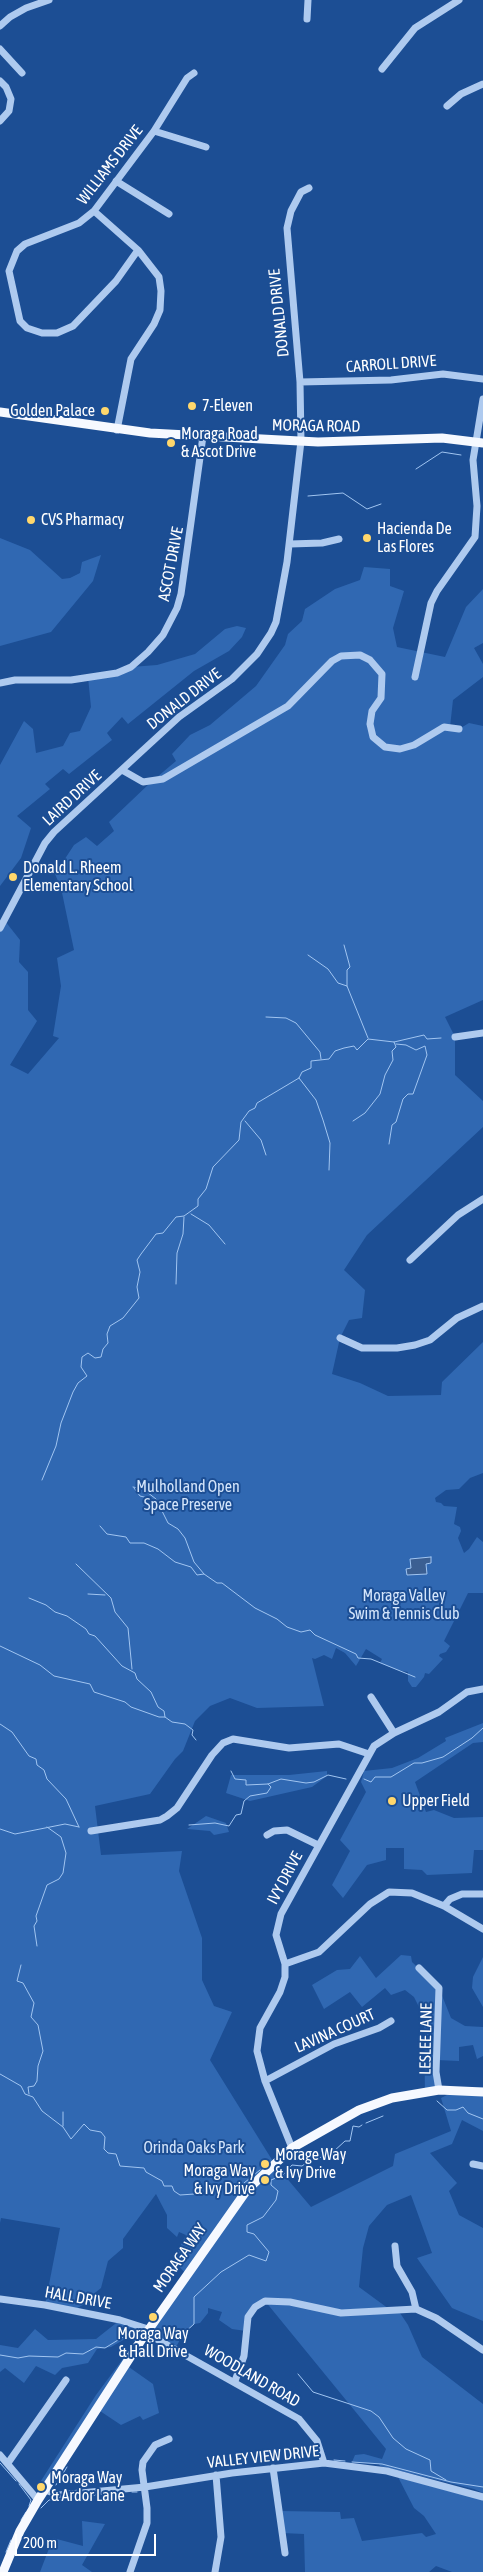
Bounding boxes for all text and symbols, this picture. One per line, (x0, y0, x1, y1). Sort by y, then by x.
street label: WILLIAMS DRIVE (73, 122, 147, 208)
street label: DONALD DRIVE (265, 268, 293, 358)
street label: CARROLL DRIVE (345, 351, 437, 377)
place label: 7-Eleven (202, 396, 253, 416)
marker: 7-Eleven (186, 400, 198, 412)
place label: Golden Palace (10, 401, 95, 421)
marker: Golden Palace (99, 405, 111, 417)
street label: MORAGA ROAD (272, 416, 360, 436)
place label: Moraga Road & Ascot Drive (181, 424, 258, 462)
marker: Moraga Road & Ascot Drive (165, 437, 177, 449)
place label: CVS Pharmacy (41, 510, 124, 530)
marker: CVS Pharmacy (25, 514, 37, 526)
place label: Hacienda De Las Flores (377, 519, 452, 557)
street label: ASCOT DRIVE (154, 525, 188, 603)
marker: Hacienda De Las Flores (361, 532, 373, 544)
street label: DONALD DRIVE (143, 664, 225, 734)
street label: LAIRD DRIVE (39, 766, 105, 830)
place label: Donald L. Rheem Elementary School (23, 858, 133, 896)
marker: Donald L. Rheem Elementary School (7, 871, 19, 883)
park label: Mulholland Open Space Preserve (136, 1477, 240, 1515)
park label: Moraga Valley Swim & Tennis Club (348, 1586, 460, 1624)
place label: Upper Field (402, 1791, 470, 1811)
marker: Upper Field (386, 1795, 398, 1807)
street label: IVY DRIVE (263, 1848, 307, 1908)
street label: LESLEE LANE (416, 2003, 436, 2075)
street label: LAVINA COURT (292, 2005, 378, 2057)
park label: Orinda Oaks Park (143, 2138, 245, 2158)
place label: Morage Way & Ivy Drive (275, 2145, 346, 2183)
marker: Morage Way & Ivy Drive (259, 2158, 271, 2170)
place label: Moraga Way & Ivy Drive (184, 2161, 255, 2199)
marker: Moraga Way & Ivy Drive (259, 2174, 271, 2186)
street label: MORAGA WAY (149, 2220, 211, 2296)
street label: HALL DRIVE (43, 2283, 113, 2313)
marker: Moraga Way & Hall Drive (147, 2311, 159, 2323)
place label: Moraga Way & Hall Drive (117, 2324, 189, 2362)
street label: WOODLAND ROAD (201, 2341, 303, 2411)
street label: VALLEY VIEW DRIVE (206, 2442, 320, 2472)
place label: Moraga Way & Ardor Lane (51, 2468, 125, 2506)
marker: Moraga Way & Ardor Lane (35, 2481, 47, 2493)
scale bar (18, 2524, 159, 2556)
text: 200 m (23, 2534, 57, 2551)

